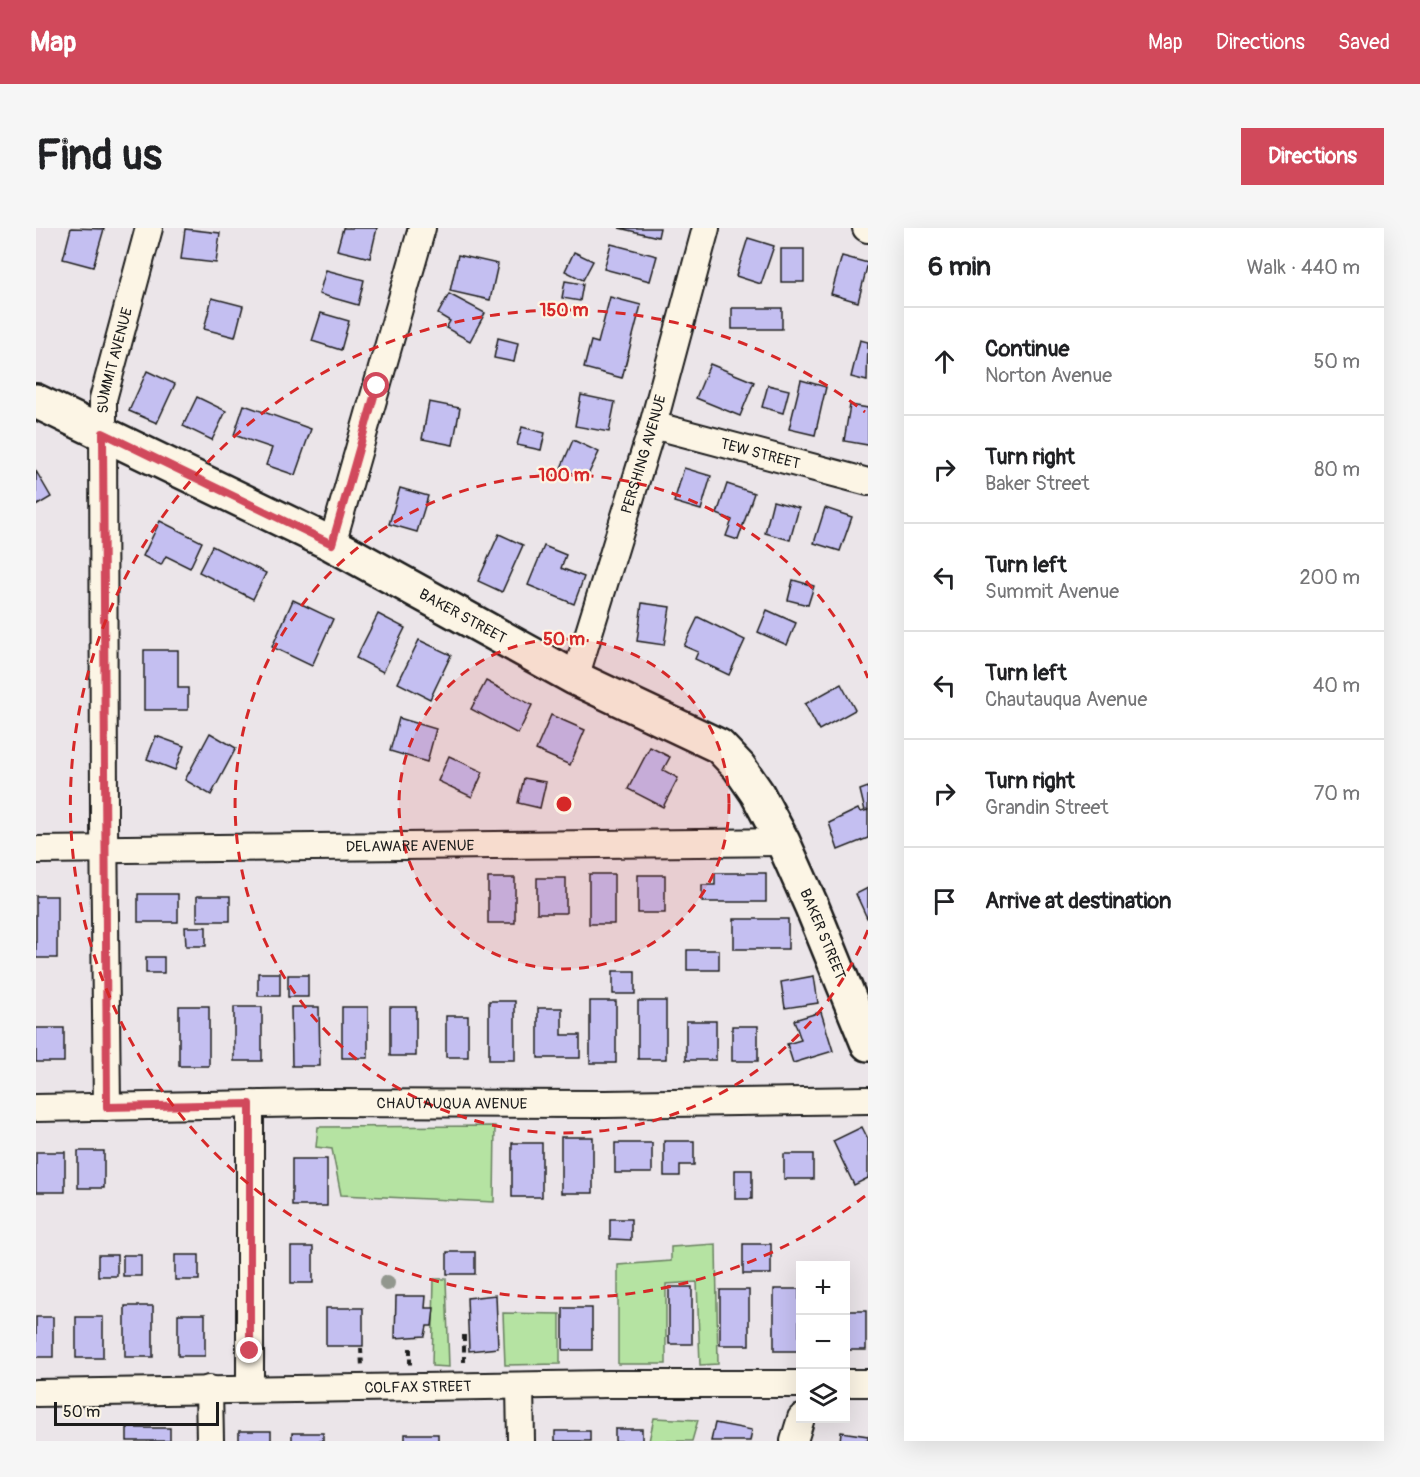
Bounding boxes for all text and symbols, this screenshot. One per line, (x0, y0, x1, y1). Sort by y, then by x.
text: Map (30, 25, 76, 60)
text: Map (1148, 29, 1183, 56)
text: Directions (1216, 29, 1305, 56)
text: Saved (1338, 29, 1390, 56)
button: Directions (1241, 128, 1384, 185)
text: Find us (36, 130, 162, 182)
text: 6 min (928, 251, 991, 283)
text: Walk · 440 m (1246, 255, 1360, 280)
text: 150 m (540, 299, 589, 322)
street label: SUMMIT AVENUE (93, 305, 137, 414)
text: Continue (985, 335, 1069, 363)
icon: ahead (928, 345, 961, 378)
text: 50 m (1313, 349, 1360, 374)
text: Norton Avenue (985, 363, 1112, 388)
route start (363, 372, 389, 398)
street label: PERSHING AVENUE (617, 392, 670, 516)
street label: TEW STREET (718, 434, 802, 473)
text: Turn right (985, 443, 1075, 471)
icon: right (928, 453, 961, 486)
text: 80 m (1314, 457, 1360, 482)
text: 100 m (538, 464, 590, 487)
text: Baker Street (985, 471, 1090, 496)
text: Turn left (985, 551, 1067, 579)
icon: left (928, 561, 961, 594)
text: 200 m (1299, 565, 1360, 590)
text: Summit Avenue (985, 579, 1119, 604)
street label: BAKER STREET (416, 584, 510, 648)
text: 50 m (543, 628, 585, 651)
text: Turn left (985, 659, 1067, 687)
icon: left (928, 669, 961, 702)
text: 40 m (1313, 673, 1360, 698)
text: Chautauqua Avenue (985, 687, 1147, 712)
text: Turn right (985, 767, 1075, 795)
icon: right (928, 777, 961, 810)
text: 70 m (1314, 781, 1360, 806)
centre of rings (554, 794, 574, 814)
text: Grandin Street (985, 795, 1108, 820)
street label: DELAWARE AVENUE (345, 836, 475, 856)
icon: arrive (928, 885, 961, 918)
street label: BAKER STREET (796, 886, 850, 982)
text: Arrive at destination (985, 887, 1171, 915)
street label: CHAUTAUQUA AVENUE (376, 1094, 528, 1113)
map controls (796, 1261, 850, 1423)
button: + (796, 1261, 850, 1315)
button: − (796, 1315, 850, 1369)
route end (236, 1337, 262, 1363)
button: layers (796, 1369, 850, 1423)
street label: COLFAX STREET (364, 1377, 472, 1397)
scale bar (54, 1399, 219, 1426)
text: 50 m (63, 1402, 100, 1422)

